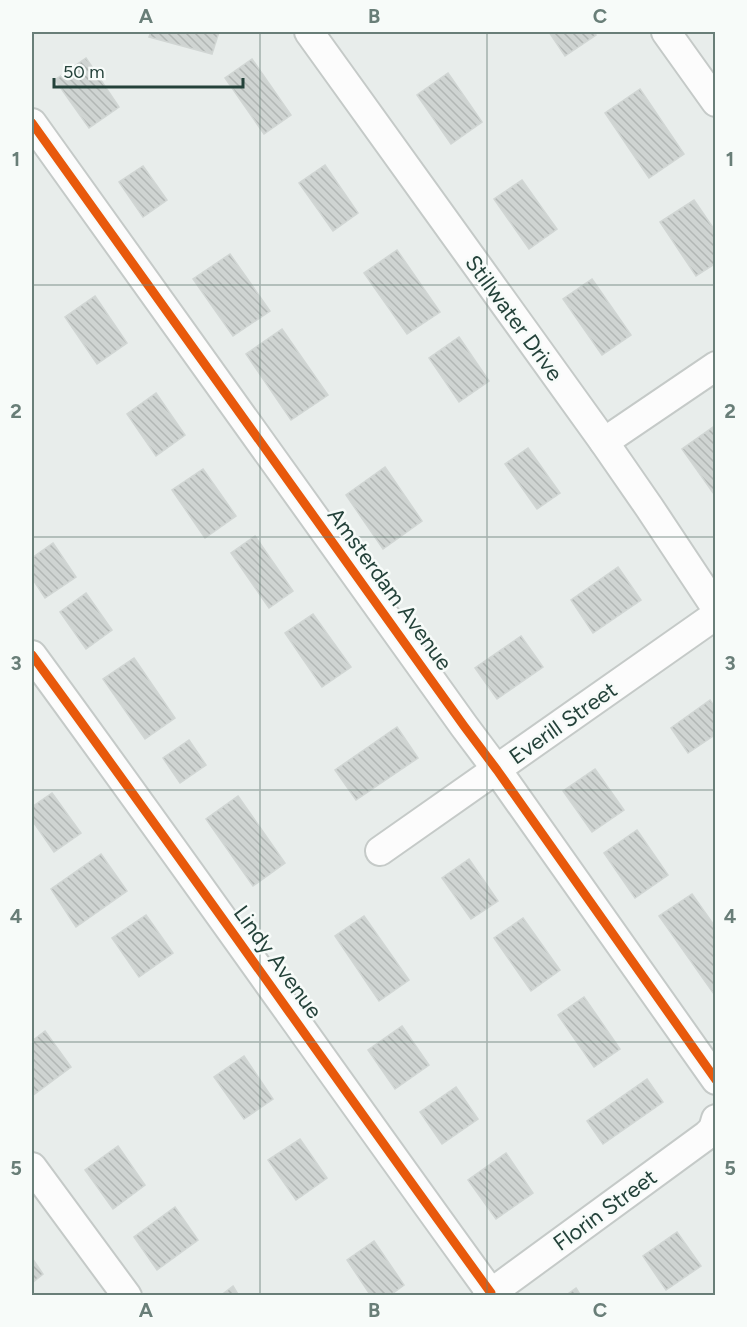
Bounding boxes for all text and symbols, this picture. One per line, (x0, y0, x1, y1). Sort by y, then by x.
text: A (139, 4, 154, 28)
text: B (368, 4, 380, 28)
text: C (593, 4, 607, 28)
scale bar (54, 51, 243, 89)
text: 50 m (63, 61, 105, 83)
text: 1 (12, 147, 20, 171)
text: 1 (726, 147, 734, 171)
street label: Stillwater Drive (459, 250, 569, 386)
text: 2 (10, 399, 22, 423)
text: 2 (724, 399, 736, 423)
street label: Amsterdam Avenue (322, 502, 458, 676)
text: 3 (10, 651, 22, 675)
text: 3 (724, 651, 736, 675)
street label: Everill Street (504, 676, 622, 770)
street label: Lindy Avenue (228, 900, 328, 1024)
text: 4 (10, 904, 23, 928)
text: 4 (724, 904, 737, 928)
text: 5 (10, 1156, 22, 1180)
text: 5 (724, 1156, 736, 1180)
street label: Florin Street (548, 1163, 662, 1257)
text: A (139, 1298, 154, 1322)
text: B (368, 1298, 380, 1322)
text: C (593, 1298, 607, 1322)

